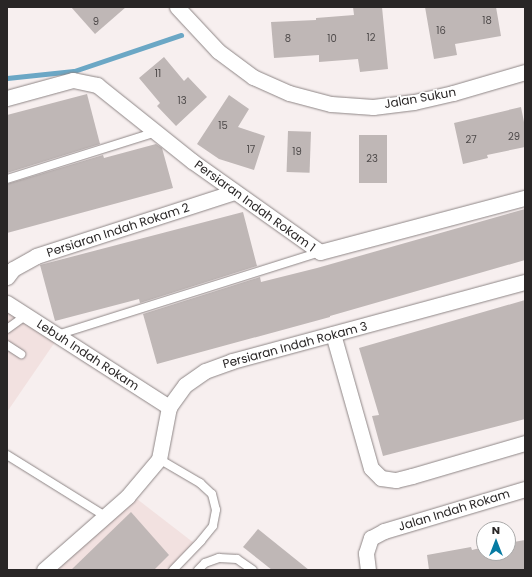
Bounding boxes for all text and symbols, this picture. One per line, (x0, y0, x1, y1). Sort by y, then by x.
house number: 18 (482, 15, 492, 27)
house number: 9 (93, 16, 99, 28)
house number: 16 (436, 25, 446, 37)
house number: 12 (367, 32, 375, 44)
house number: 8 (285, 33, 291, 45)
house number: 10 (327, 33, 337, 45)
house number: 11 (155, 68, 161, 80)
street label: Jalan Sukun (383, 85, 457, 111)
house number: 13 (177, 95, 187, 107)
house number: 15 (218, 120, 228, 132)
house number: 29 (508, 131, 520, 143)
house number: 27 (465, 134, 477, 146)
house number: 17 (247, 144, 255, 156)
house number: 19 (292, 146, 302, 158)
house number: 23 (366, 153, 378, 165)
street label: Persiaran Indah Rokam 1 (192, 157, 318, 255)
street label: Persiaran Indah Rokam 2 (45, 200, 191, 260)
street label: Lebuh Indah Rokam (34, 317, 142, 393)
street label: Persiaran Indah Rokam 3 (221, 319, 369, 371)
street label: Jalan Indah Rokam (397, 486, 511, 534)
north arrow (476, 521, 516, 561)
text: N (492, 522, 500, 538)

